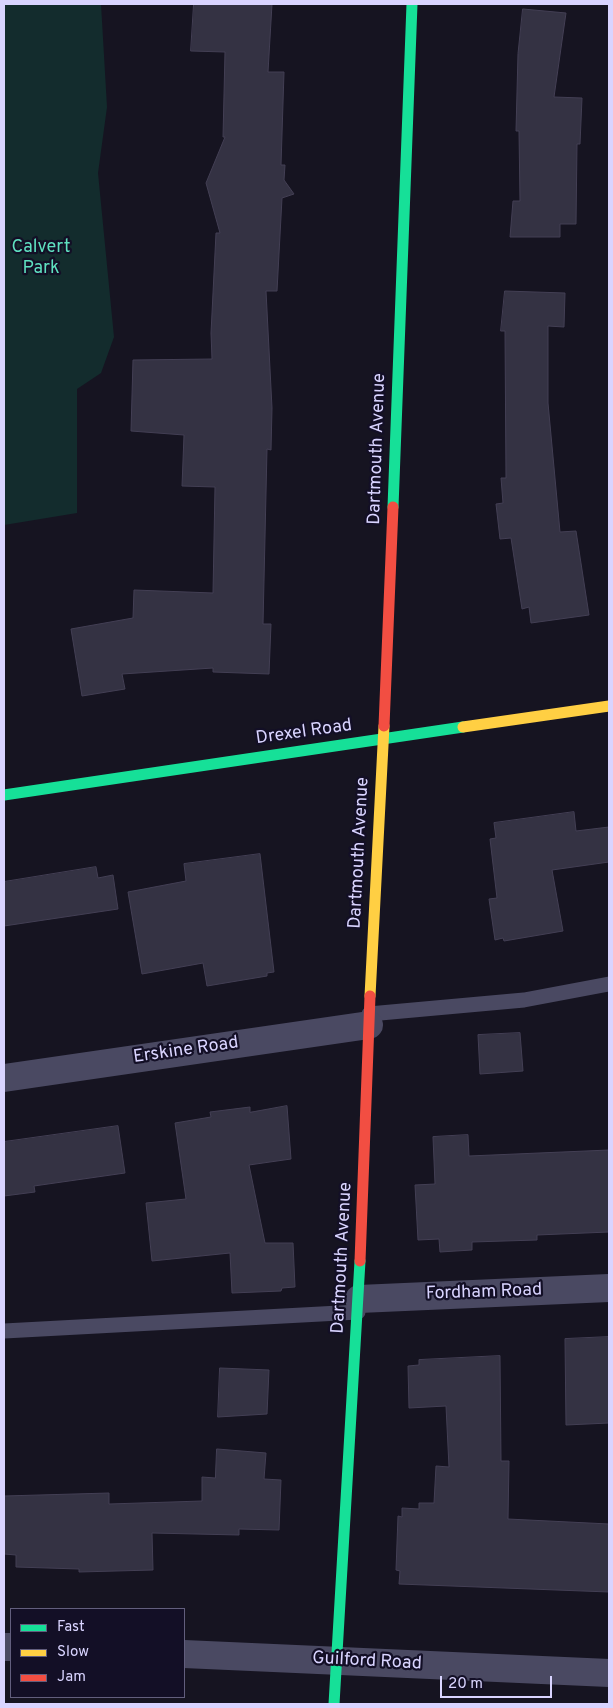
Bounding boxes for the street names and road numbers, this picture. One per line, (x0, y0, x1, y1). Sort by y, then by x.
street label: Dartmouth Avenue (365, 373, 391, 525)
street label: Drexel Road (254, 716, 354, 750)
street label: Dartmouth Avenue (345, 777, 375, 929)
street label: Erskine Road (132, 1033, 240, 1069)
street label: Dartmouth Avenue (328, 1182, 358, 1334)
street label: Fordham Road (425, 1280, 543, 1306)
street label: Guilford Road (312, 1648, 422, 1676)

